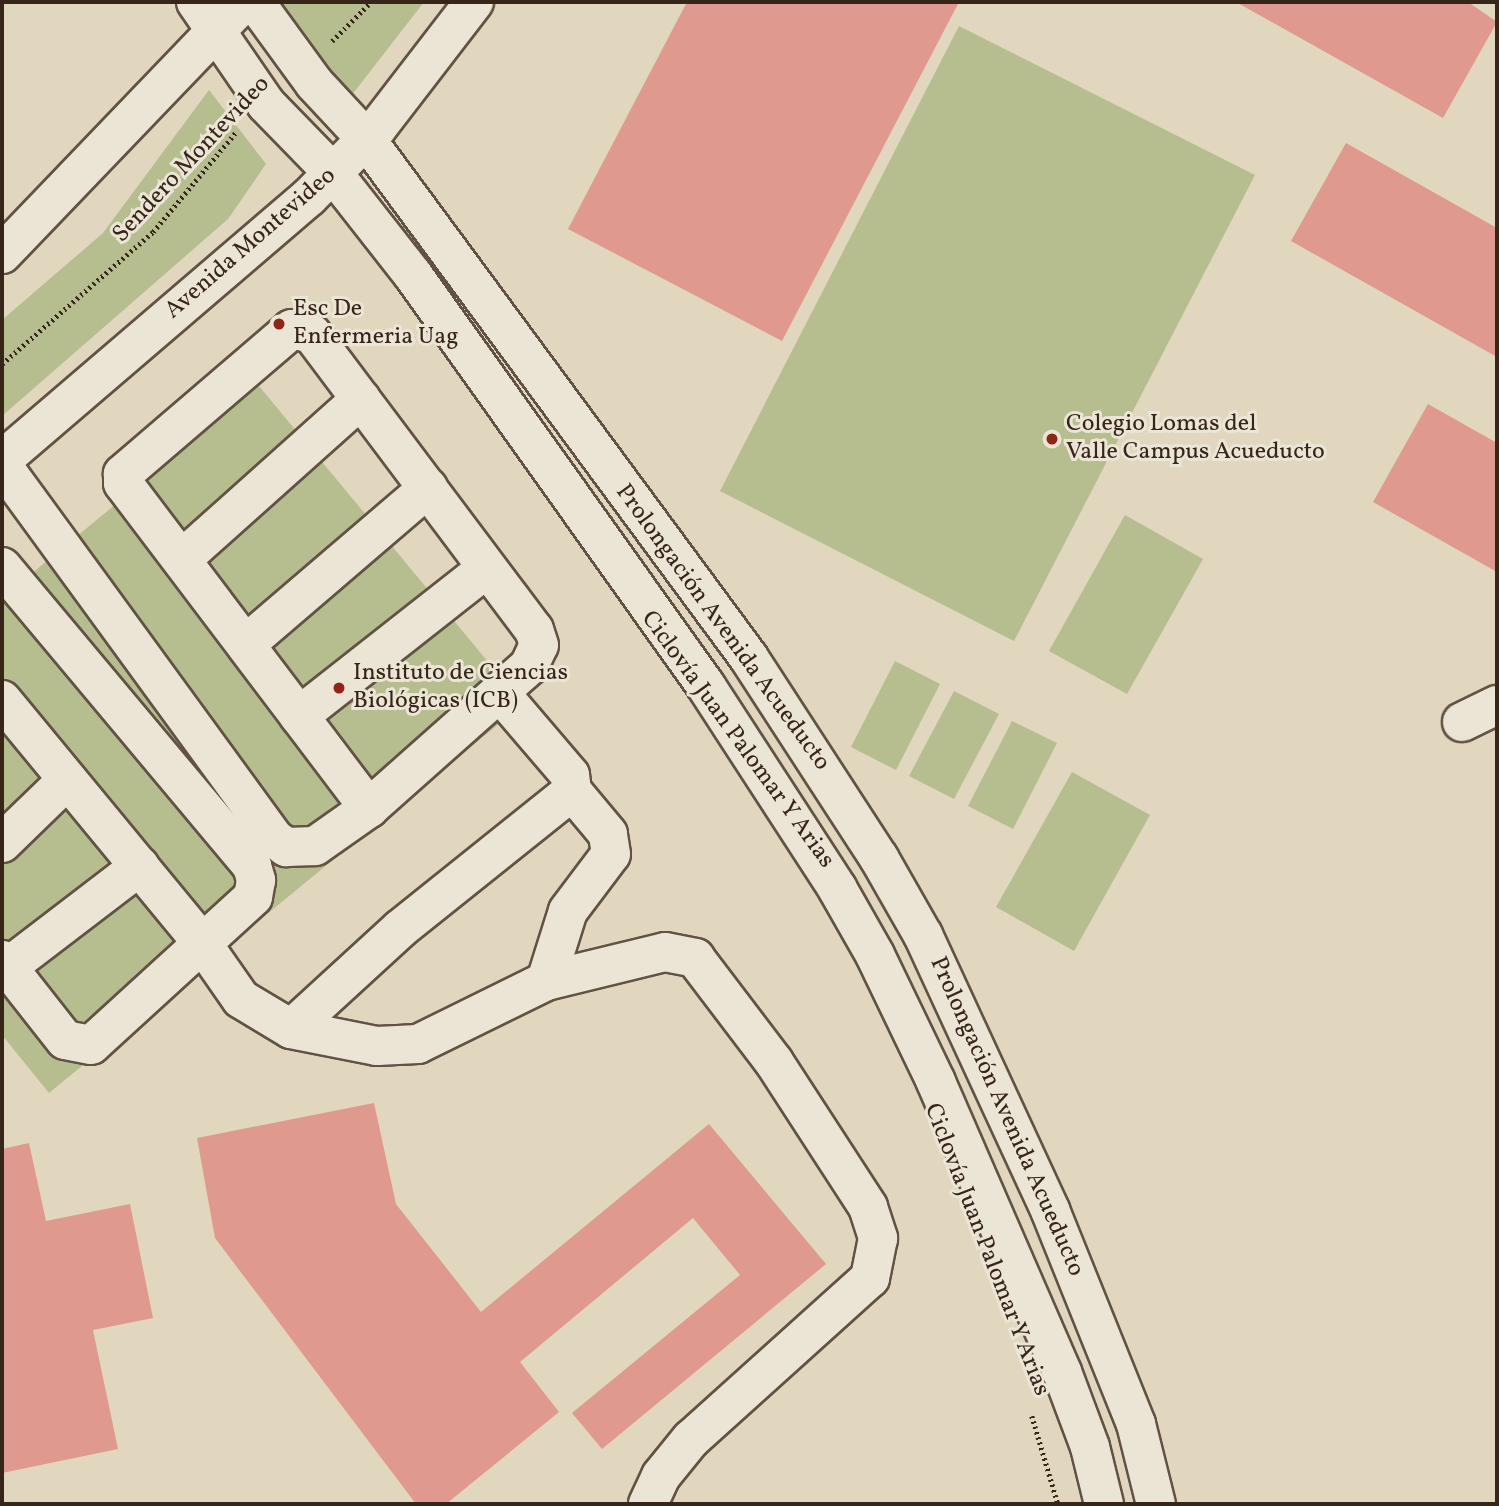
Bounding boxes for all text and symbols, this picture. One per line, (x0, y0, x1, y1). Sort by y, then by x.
street label: Sendero Montevideo (107, 71, 277, 249)
street label: Avenida Montevideo (160, 162, 342, 326)
place label: Esc De Enfermeria Uag (293, 296, 458, 352)
marker: Esc De Enfermeria Uag (271, 316, 287, 332)
place label: Colegio Lomas del Valle Campus Acueducto (1066, 411, 1325, 467)
marker: Colegio Lomas del Valle Campus Acueducto (1044, 431, 1060, 447)
street label: Prolongación Avenida Acueducto (608, 479, 836, 777)
street label: Ciclovía Juan Palomar Y Arias (634, 605, 840, 875)
place label: Instituto de Ciencias Biológicas (ICB) (353, 660, 568, 716)
marker: Instituto de Ciencias Biológicas (ICB) (331, 680, 347, 696)
street label: Prolongación Avenida Acueducto (922, 953, 1090, 1281)
street label: Ciclovía Juan Palomar Y Arias (917, 1099, 1055, 1401)

